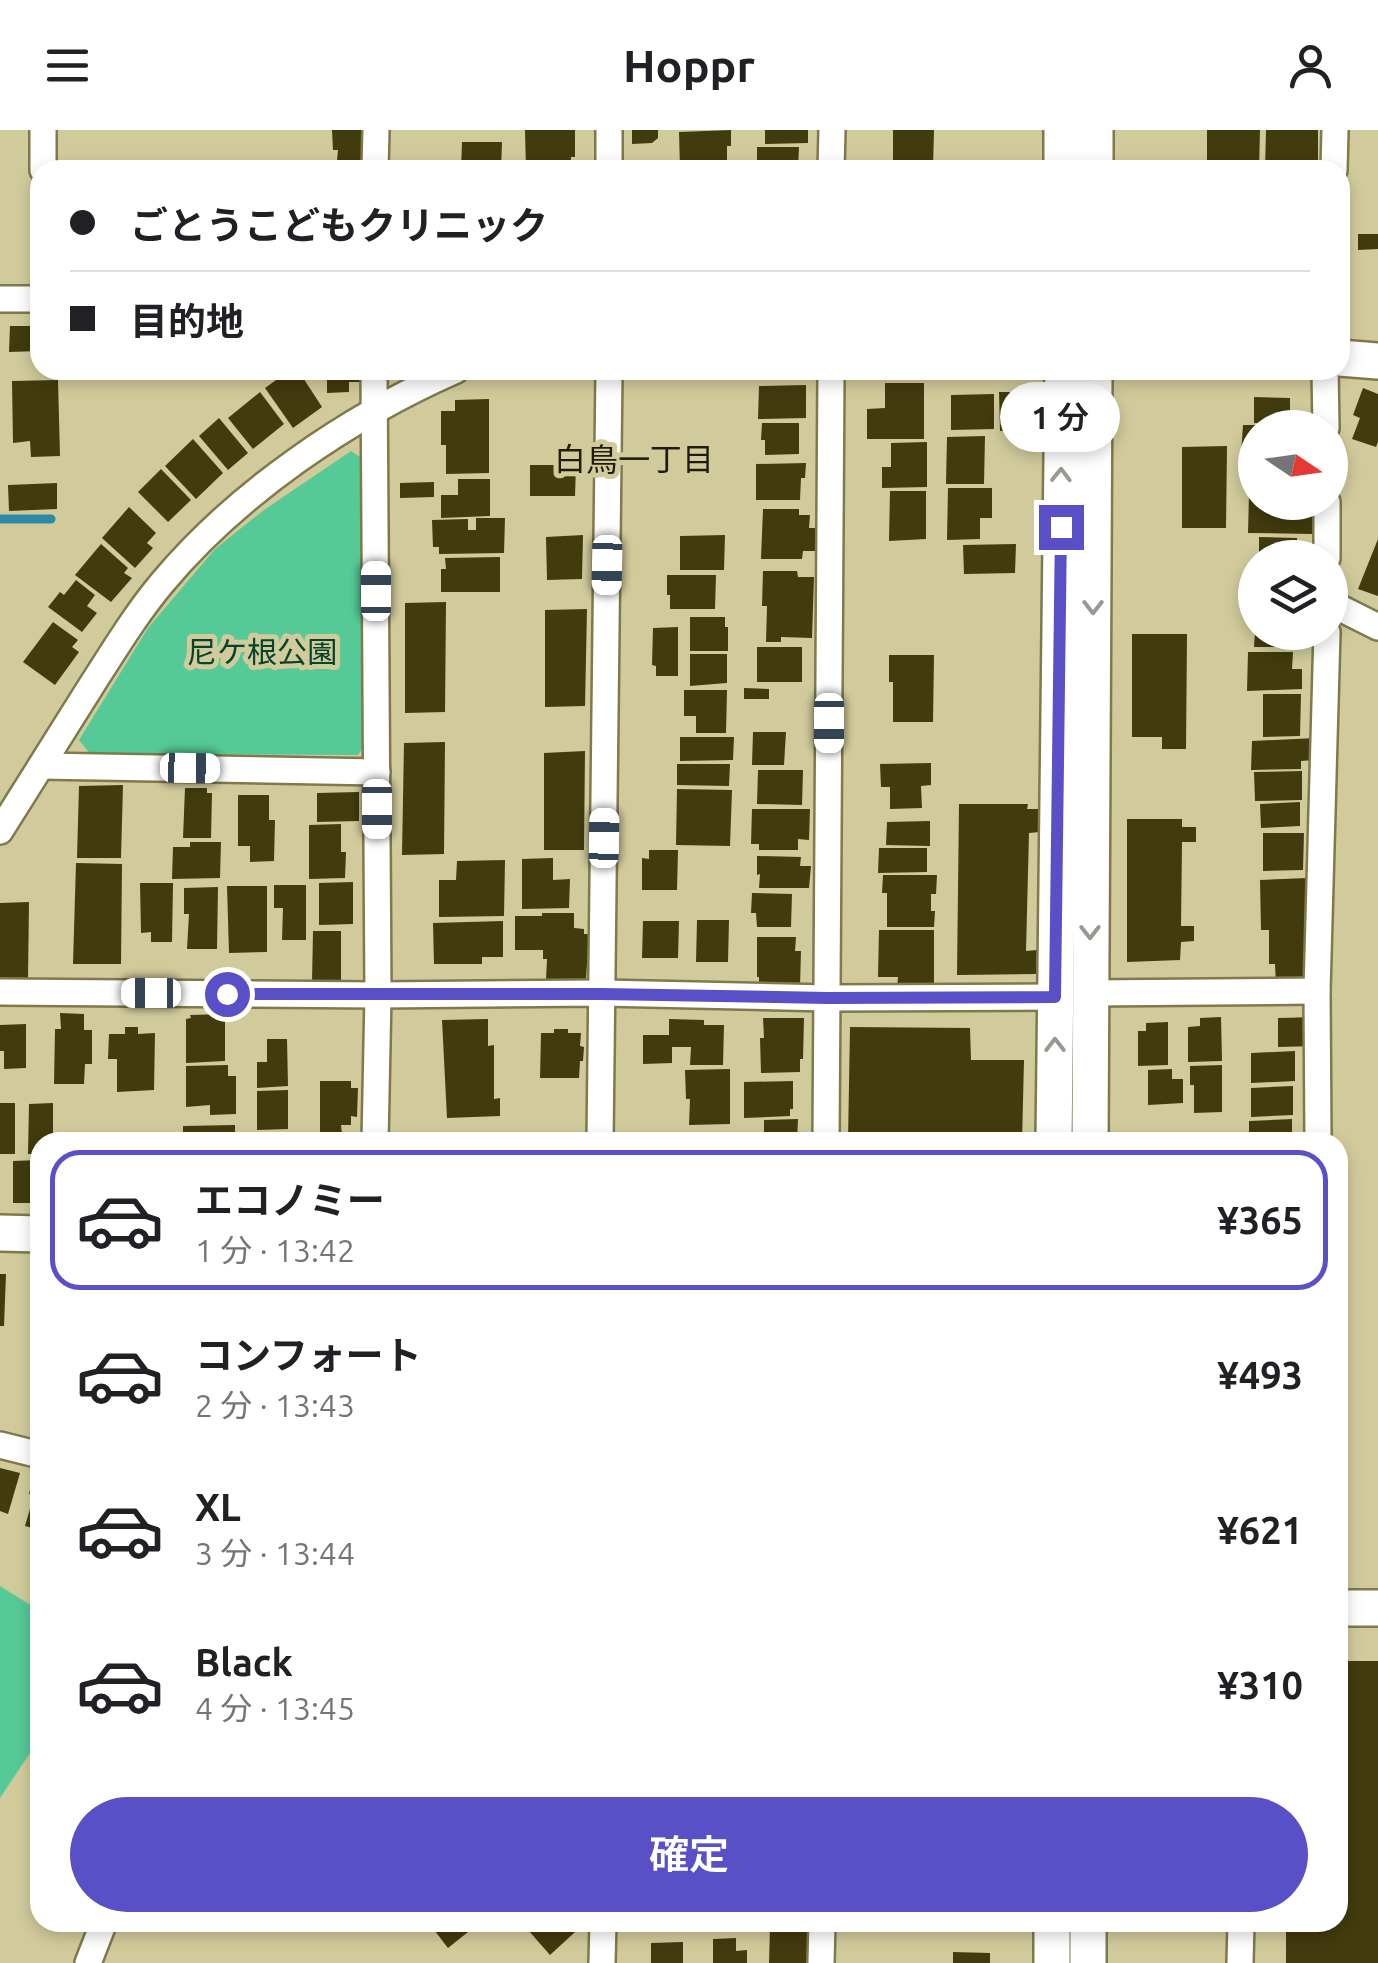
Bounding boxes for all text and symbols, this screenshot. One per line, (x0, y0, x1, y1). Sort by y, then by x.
icon: menu (40, 38, 95, 93)
icon: person (1283, 38, 1338, 93)
text: Hoppr (623, 40, 755, 91)
text: ごとうこどもクリニック (130, 204, 548, 246)
text: 目的地 (130, 300, 244, 342)
callout: 1 分 (1001, 382, 1121, 452)
text: 1 分 (1031, 399, 1089, 435)
north arrow (1238, 410, 1348, 520)
map controls (1238, 410, 1348, 650)
district label: 白鳥一丁目 (554, 441, 714, 477)
one-way arrow (1051, 467, 1072, 483)
route end (1039, 505, 1084, 550)
car (591, 535, 623, 595)
button: layers (1238, 540, 1348, 650)
car (361, 561, 391, 621)
one-way arrow (1082, 600, 1104, 616)
park label: 尼ケ根公園 (187, 635, 337, 669)
car (814, 693, 844, 753)
car (160, 752, 220, 784)
car (362, 779, 392, 839)
car (588, 808, 620, 868)
one-way arrow (1080, 925, 1101, 941)
route start (205, 972, 250, 1017)
car (121, 978, 181, 1008)
one-way arrow (1044, 1037, 1066, 1052)
icon: car (75, 1175, 165, 1265)
text: エコノミー (195, 1179, 385, 1221)
text: ¥365 (1217, 1199, 1303, 1241)
text: 1 分 · 13:42 (195, 1232, 355, 1268)
icon: car (75, 1330, 165, 1420)
text: コンフォート (195, 1334, 422, 1376)
text: ¥493 (1217, 1354, 1303, 1396)
text: 2 分 · 13:43 (195, 1387, 355, 1423)
icon: car (75, 1485, 165, 1575)
text: XL (195, 1486, 241, 1528)
text: ¥621 (1217, 1509, 1303, 1551)
text: 3 分 · 13:44 (195, 1535, 355, 1571)
icon: car (75, 1640, 165, 1730)
text: Black (195, 1641, 293, 1683)
text: ¥310 (1217, 1664, 1303, 1706)
text: 4 分 · 13:45 (195, 1690, 355, 1726)
button: 確定 (70, 1797, 1308, 1912)

